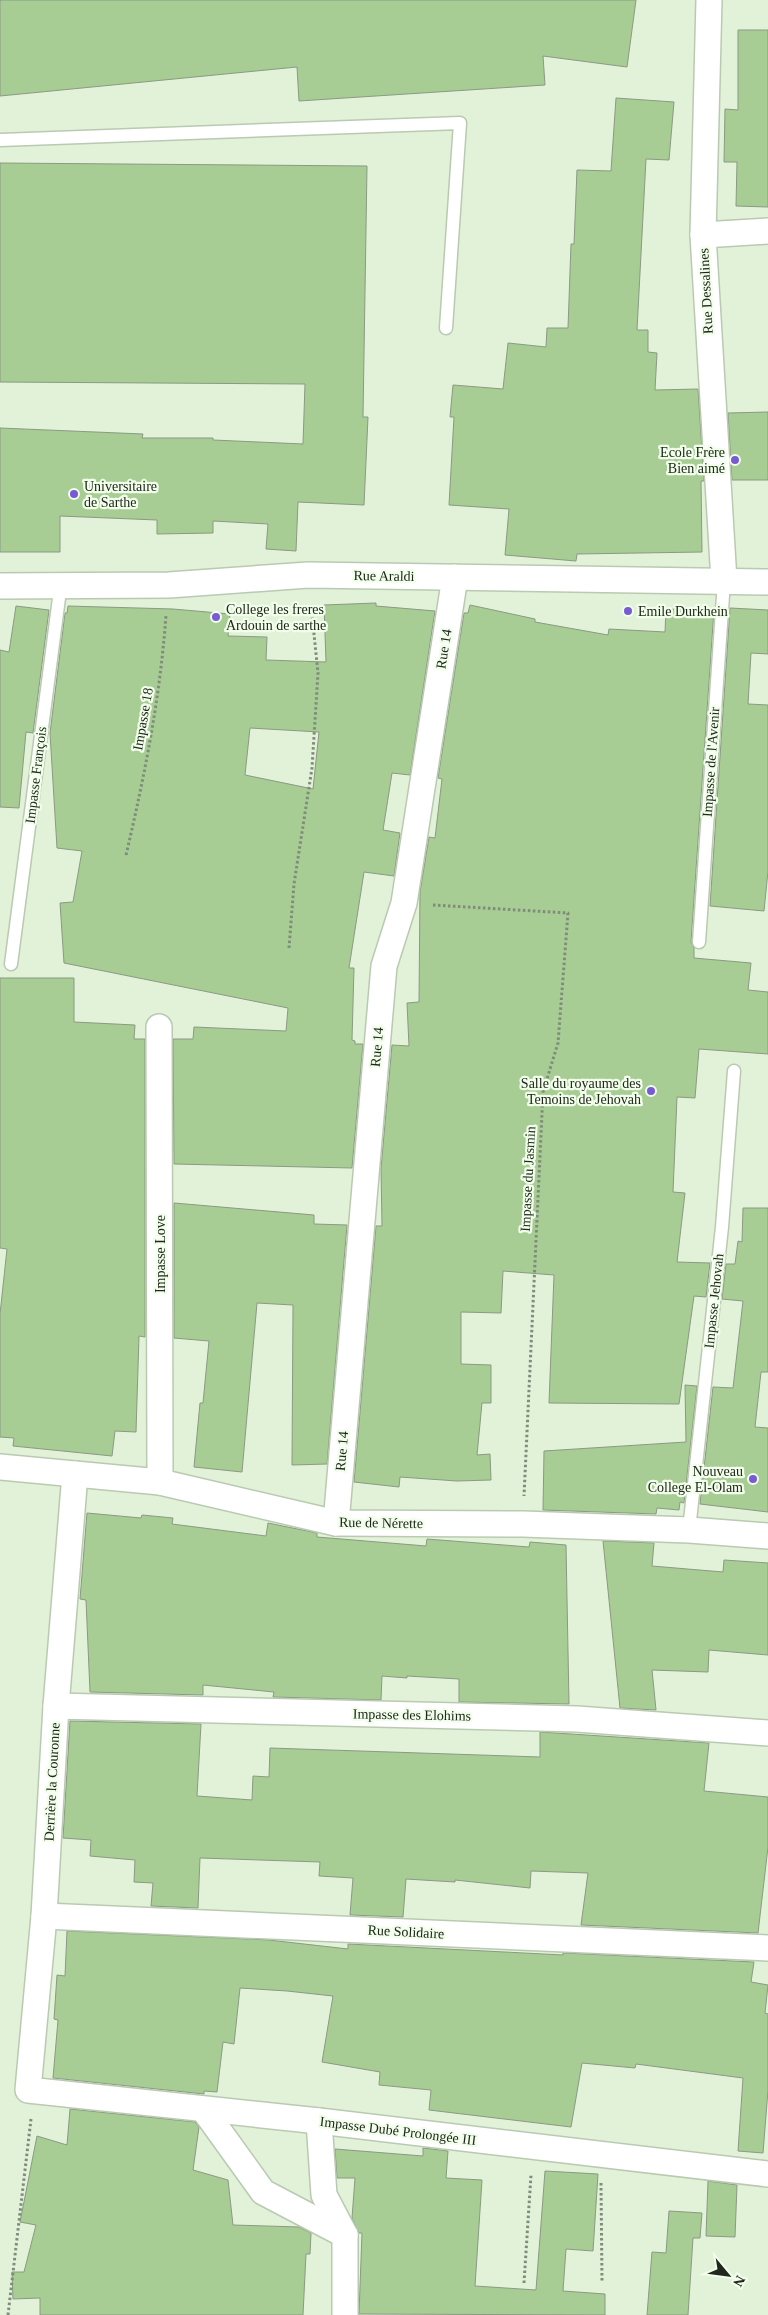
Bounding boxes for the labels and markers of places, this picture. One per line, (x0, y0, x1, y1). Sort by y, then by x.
place label: Ecole Frère Bien aimé (660, 445, 725, 476)
marker: Ecole Frère Bien aimé (729, 454, 741, 466)
place label: Universitaire de Sarthe (84, 479, 157, 510)
marker: Universitaire de Sarthe (68, 488, 80, 500)
place label: College les freres Ardouin de sarthe (226, 602, 326, 633)
place label: Emile Durkhein (638, 604, 728, 619)
marker: Emile Durkhein (622, 605, 634, 617)
marker: College les freres Ardouin de sarthe (210, 611, 222, 623)
place label: Salle du royaume des Temoins de Jehovah (521, 1076, 641, 1107)
marker: Salle du royaume des Temoins de Jehovah (645, 1085, 657, 1097)
place label: Nouveau College El-Olam (648, 1464, 743, 1495)
marker: Nouveau College El-Olam (747, 1473, 759, 1485)

